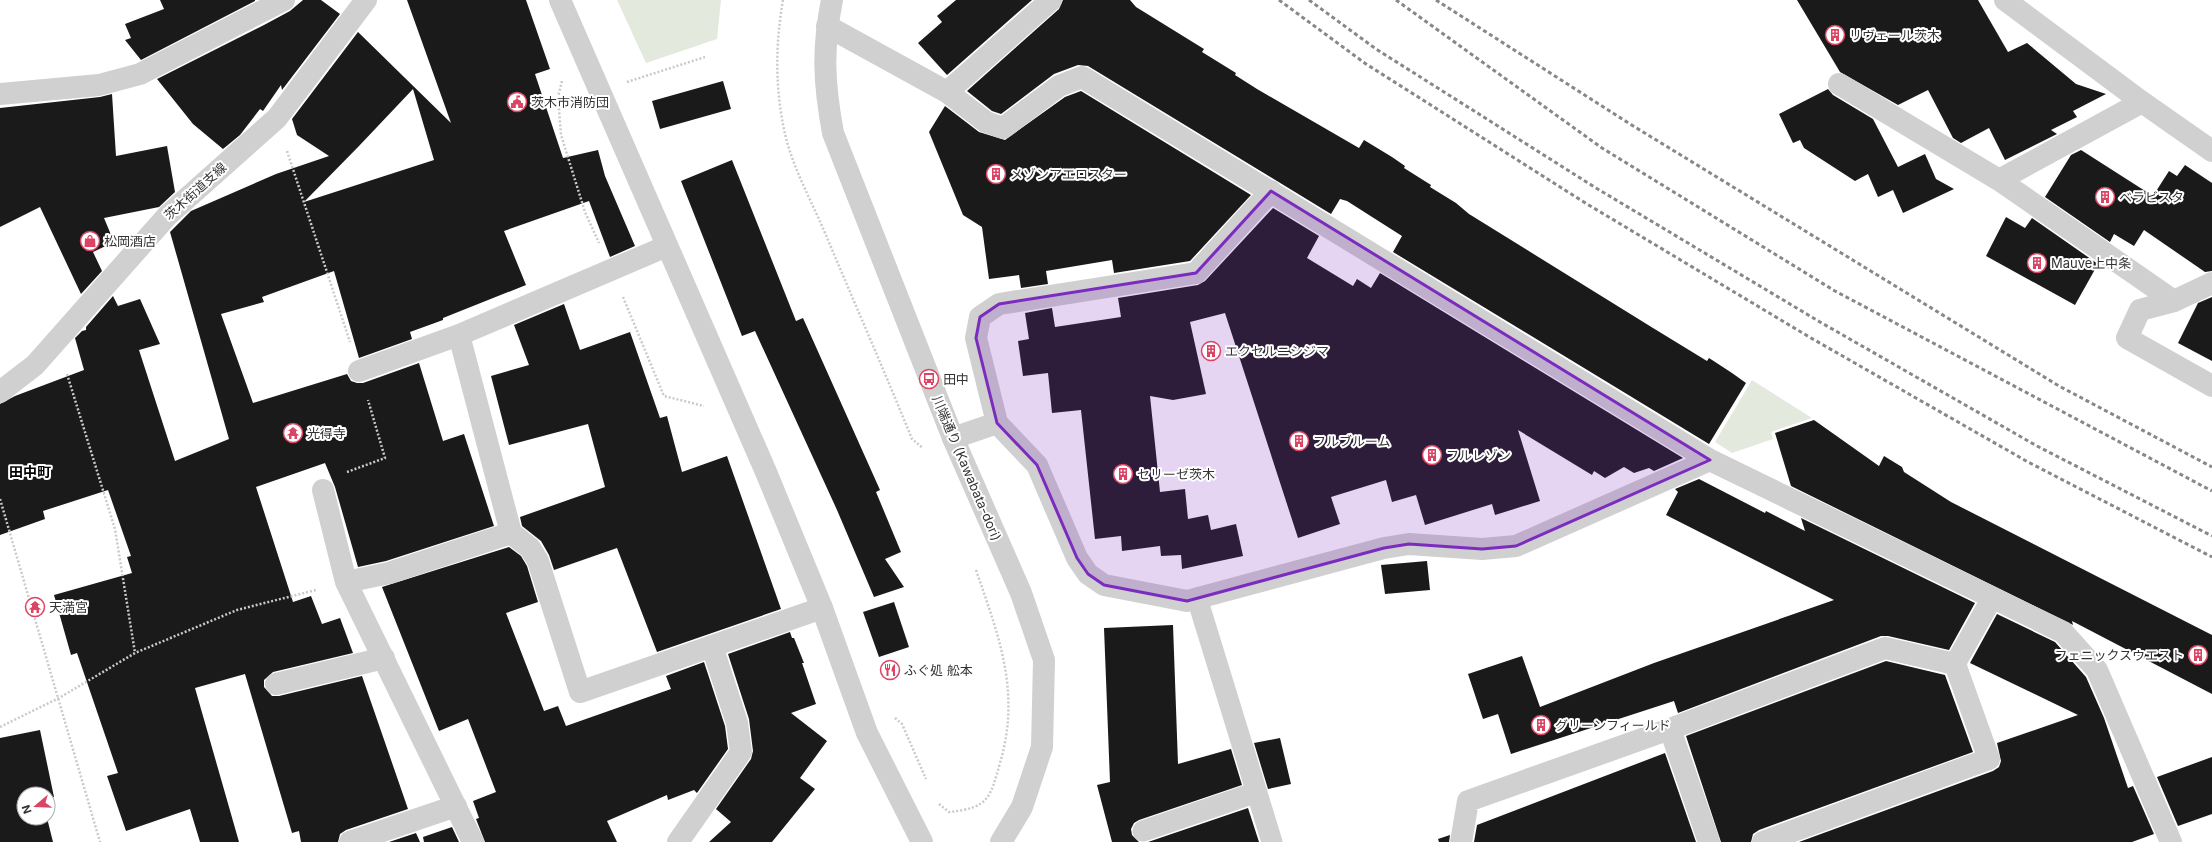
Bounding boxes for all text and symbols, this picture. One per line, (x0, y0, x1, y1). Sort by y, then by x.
building icon: リヴェール茨木 (1824, 24, 1846, 46)
place label: リヴェール茨木 (1849, 27, 1940, 43)
public building icon: 茨木市消防団 (506, 91, 528, 113)
place label: 茨木市消防団 (531, 94, 609, 110)
street label: 茨木街道支線 (161, 159, 229, 223)
building icon: メゾンアエロスター (985, 163, 1007, 185)
place label: メゾンアエロスター (1010, 166, 1127, 182)
building icon: ベラビスタ (2094, 186, 2116, 208)
place label: ベラビスタ (2119, 189, 2184, 205)
shop icon: 松岡酒店 (79, 230, 101, 252)
place label: 松岡酒店 (104, 233, 156, 249)
building icon: Mauve上中条 (2026, 252, 2048, 274)
place label: Mauve上中条 (2051, 255, 2131, 271)
building icon: エクセルニシジマ (1200, 340, 1222, 362)
place label: エクセルニシジマ (1225, 343, 1329, 359)
bus stop icon: 田中 (918, 368, 940, 390)
place label: 田中 (943, 371, 969, 387)
street label: 川端通り (Kawabata-dori) (929, 393, 1005, 543)
temple icon: 光得寺 (282, 422, 304, 444)
place label: 光得寺 (307, 425, 346, 441)
building icon: フルブルーム (1288, 430, 1310, 452)
place label: フルブルーム (1313, 433, 1391, 449)
building icon: フルレゾン (1421, 444, 1443, 466)
place label: フルレゾン (1446, 447, 1511, 463)
district label: 田中町 (9, 463, 51, 480)
building icon: セリーゼ茨木 (1112, 463, 1134, 485)
place label: セリーゼ茨木 (1137, 466, 1215, 482)
temple icon: 天満宮 (24, 596, 46, 618)
place label: 天満宮 (49, 599, 88, 615)
building icon: フェニックスウエスト (2187, 644, 2209, 666)
place label: フェニックスウエスト (2054, 647, 2184, 663)
restaurant icon: ふぐ処 舩本 (879, 659, 901, 681)
place label: ふぐ処 舩本 (904, 662, 973, 678)
building icon: グリーンフィールド (1530, 714, 1552, 736)
place label: グリーンフィールド (1555, 717, 1671, 733)
north arrow (16, 786, 56, 826)
text: N (19, 803, 35, 816)

